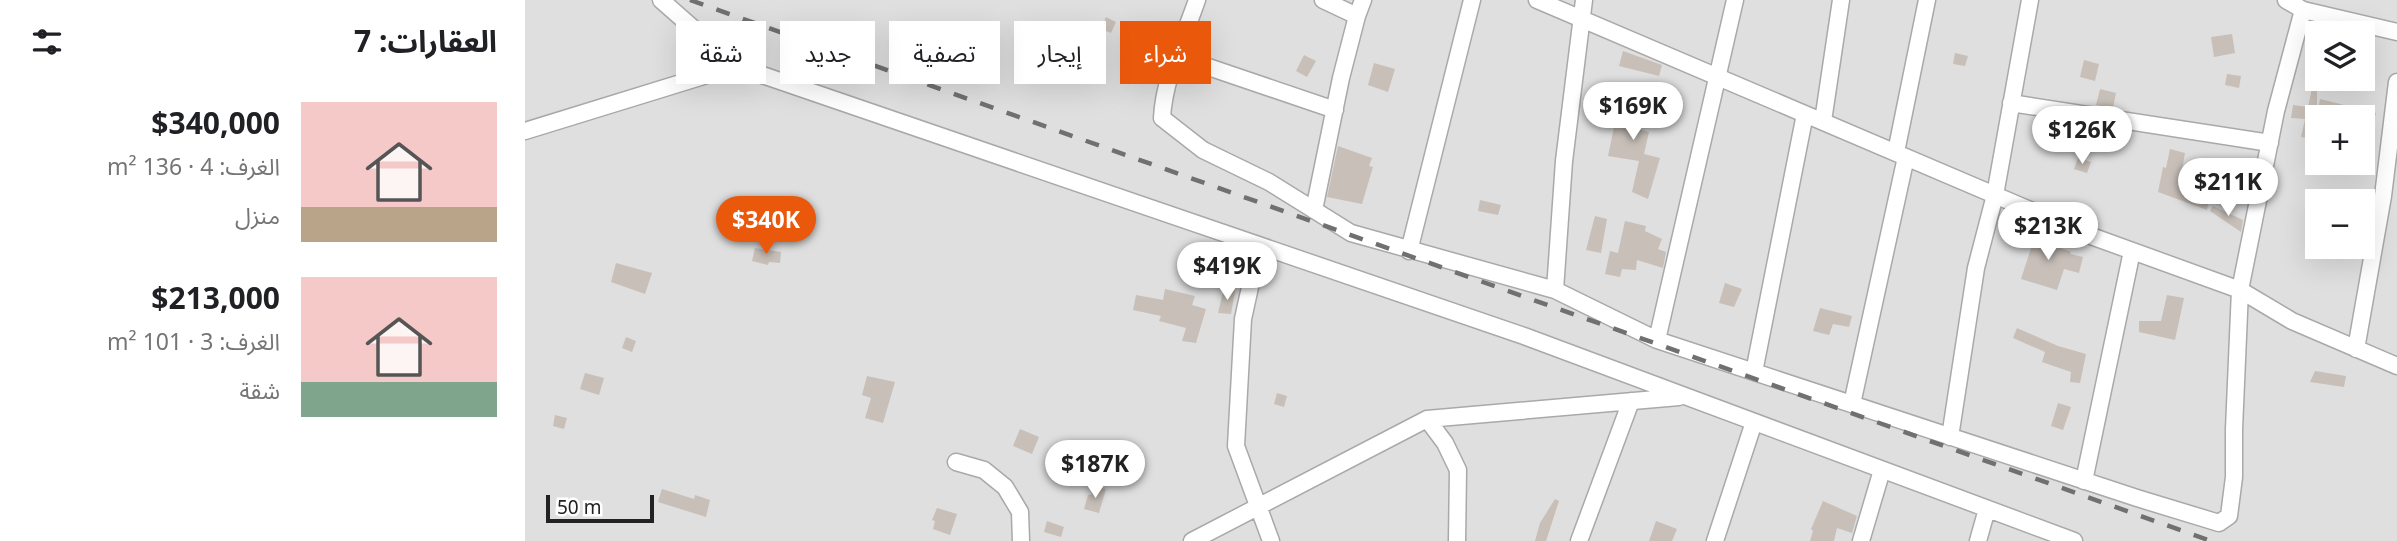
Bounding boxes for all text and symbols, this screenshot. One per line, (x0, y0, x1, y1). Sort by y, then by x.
text: العقارات: 7 (354, 20, 497, 61)
chip: شقة (676, 21, 766, 84)
chip: جديد (780, 21, 875, 84)
chip: تصفية (889, 21, 1000, 84)
chip: إيجار (1014, 21, 1106, 84)
chip: شراء (1120, 21, 1211, 84)
map controls (2305, 21, 2375, 259)
button: layers (2305, 21, 2375, 91)
icon: filters (28, 23, 66, 61)
pin: $169K (1584, 82, 1682, 142)
text: $169K (1599, 89, 1667, 121)
text: $340,000 (151, 102, 280, 143)
button: + (2305, 105, 2375, 175)
pin: $126K (2033, 106, 2131, 166)
text: $126K (2048, 113, 2116, 145)
icon: home (357, 130, 441, 214)
text: الغرف: 4 · 136 m² (107, 150, 280, 182)
pin: $211K (2179, 158, 2277, 218)
text: $211K (2194, 165, 2262, 197)
button: − (2305, 189, 2375, 259)
pin: $340K (717, 196, 815, 256)
text: منزل (235, 199, 280, 231)
pin: $213K (1999, 202, 2097, 262)
text: $340K (732, 203, 800, 235)
text: $213K (2014, 209, 2082, 241)
pin: $419K (1178, 243, 1276, 302)
text: $419K (1193, 249, 1261, 281)
text: $213,000 (151, 277, 280, 318)
icon: home (357, 305, 441, 389)
text: الغرف: 3 · 101 m² (107, 325, 280, 357)
text: شقة (239, 374, 280, 406)
pin: $187K (1046, 440, 1144, 500)
text: $187K (1061, 447, 1129, 479)
scale bar (546, 492, 655, 524)
text: 50 m (557, 494, 601, 520)

